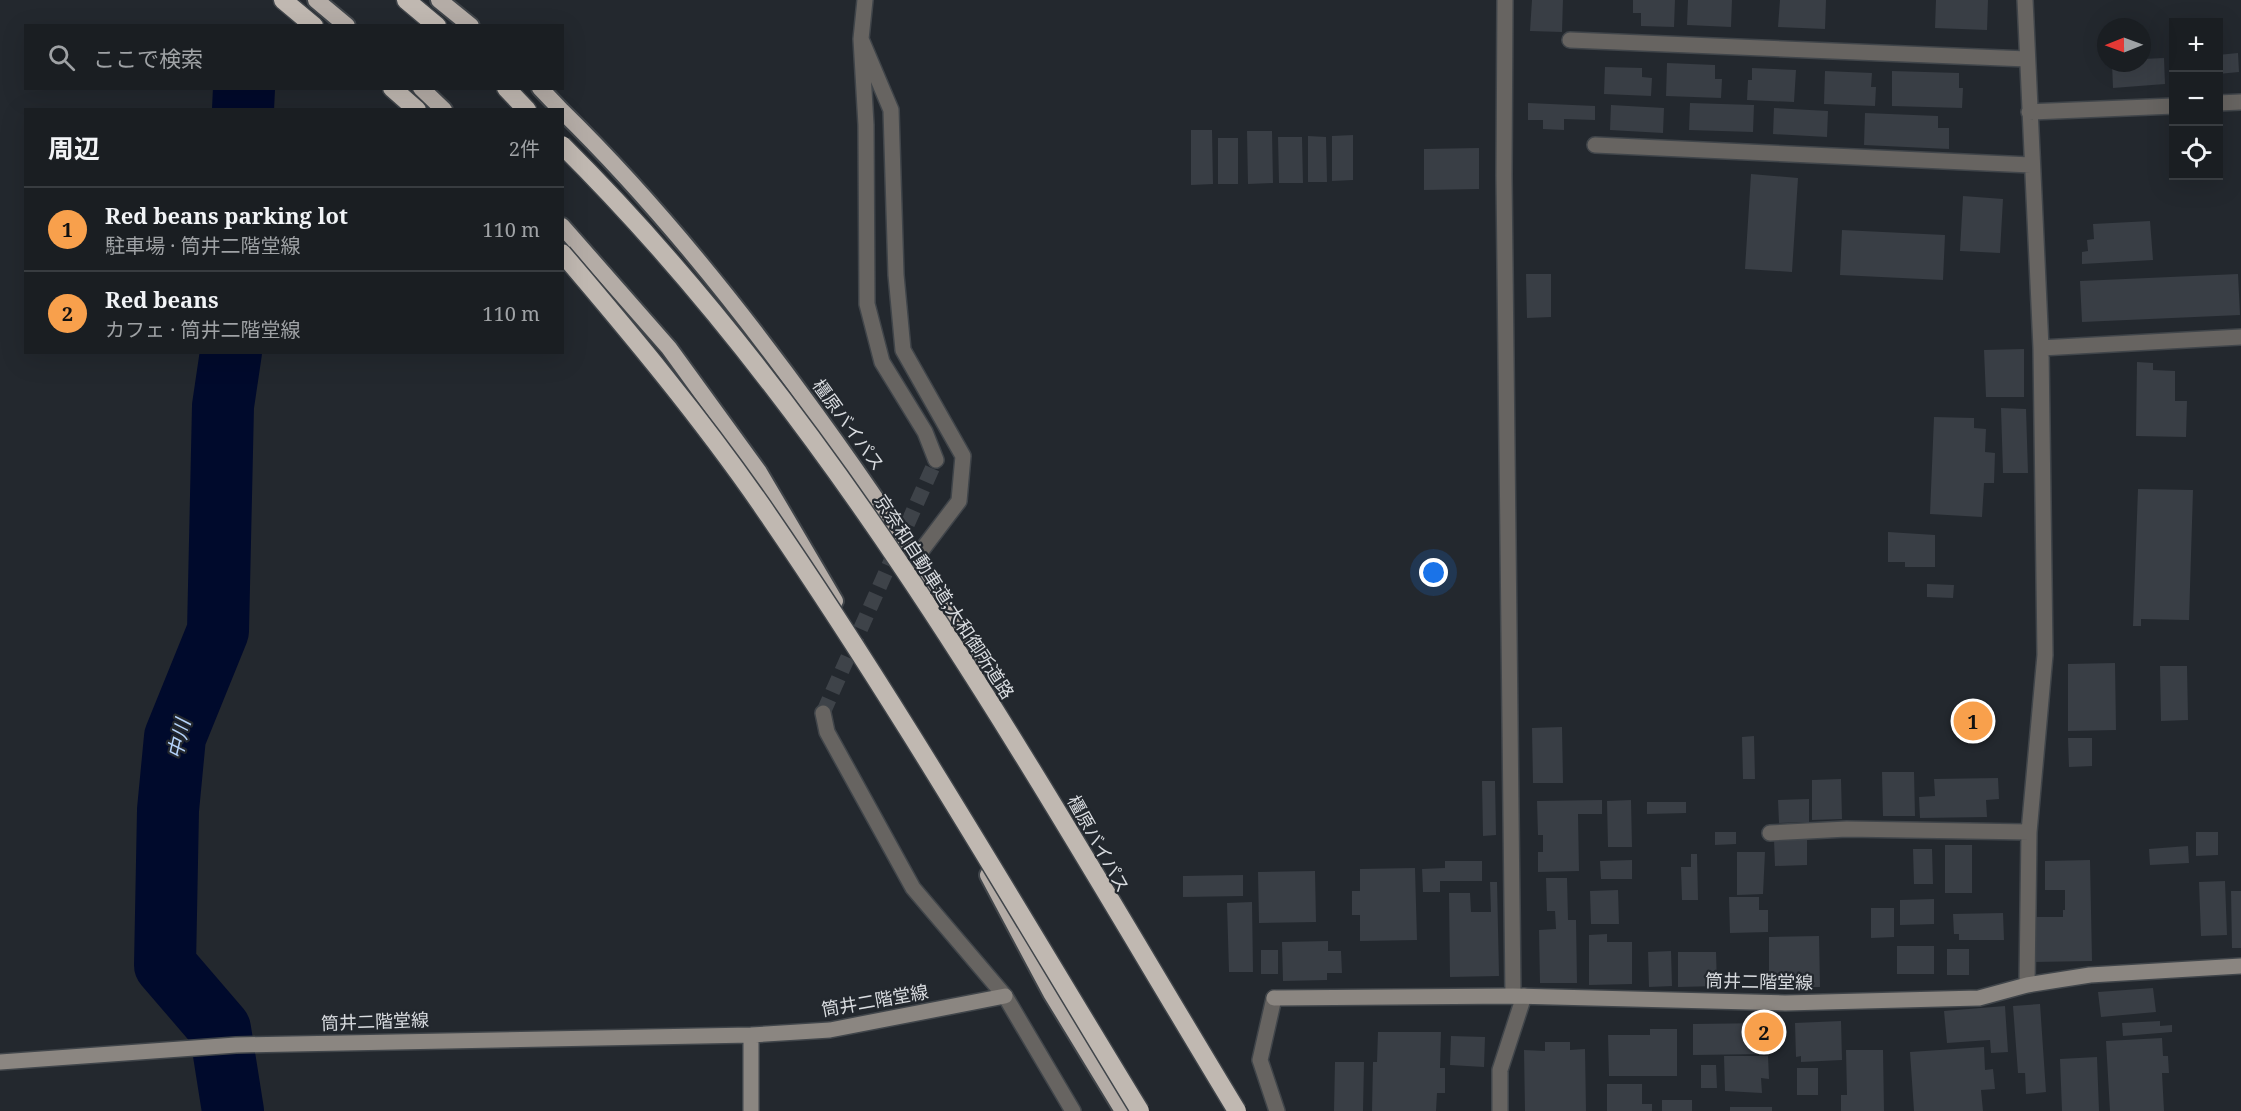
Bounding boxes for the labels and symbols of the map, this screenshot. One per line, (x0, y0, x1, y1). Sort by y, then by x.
north arrow (2097, 18, 2151, 72)
street label: 橿原バイパス (807, 374, 890, 475)
street label: 京奈和自動車道;大和御所道路 (870, 490, 1020, 703)
your location (1419, 558, 1448, 587)
pin: 1 (1954, 698, 1992, 744)
water label: 中川 (161, 714, 197, 761)
street label: 橿原バイパス (1062, 791, 1135, 896)
street label: 筒井二階堂線 (1705, 968, 1813, 994)
street label: 筒井二階堂線 (820, 979, 930, 1021)
street label: 筒井二階堂線 (321, 1007, 429, 1035)
pin: 2 (1744, 1010, 1784, 1054)

